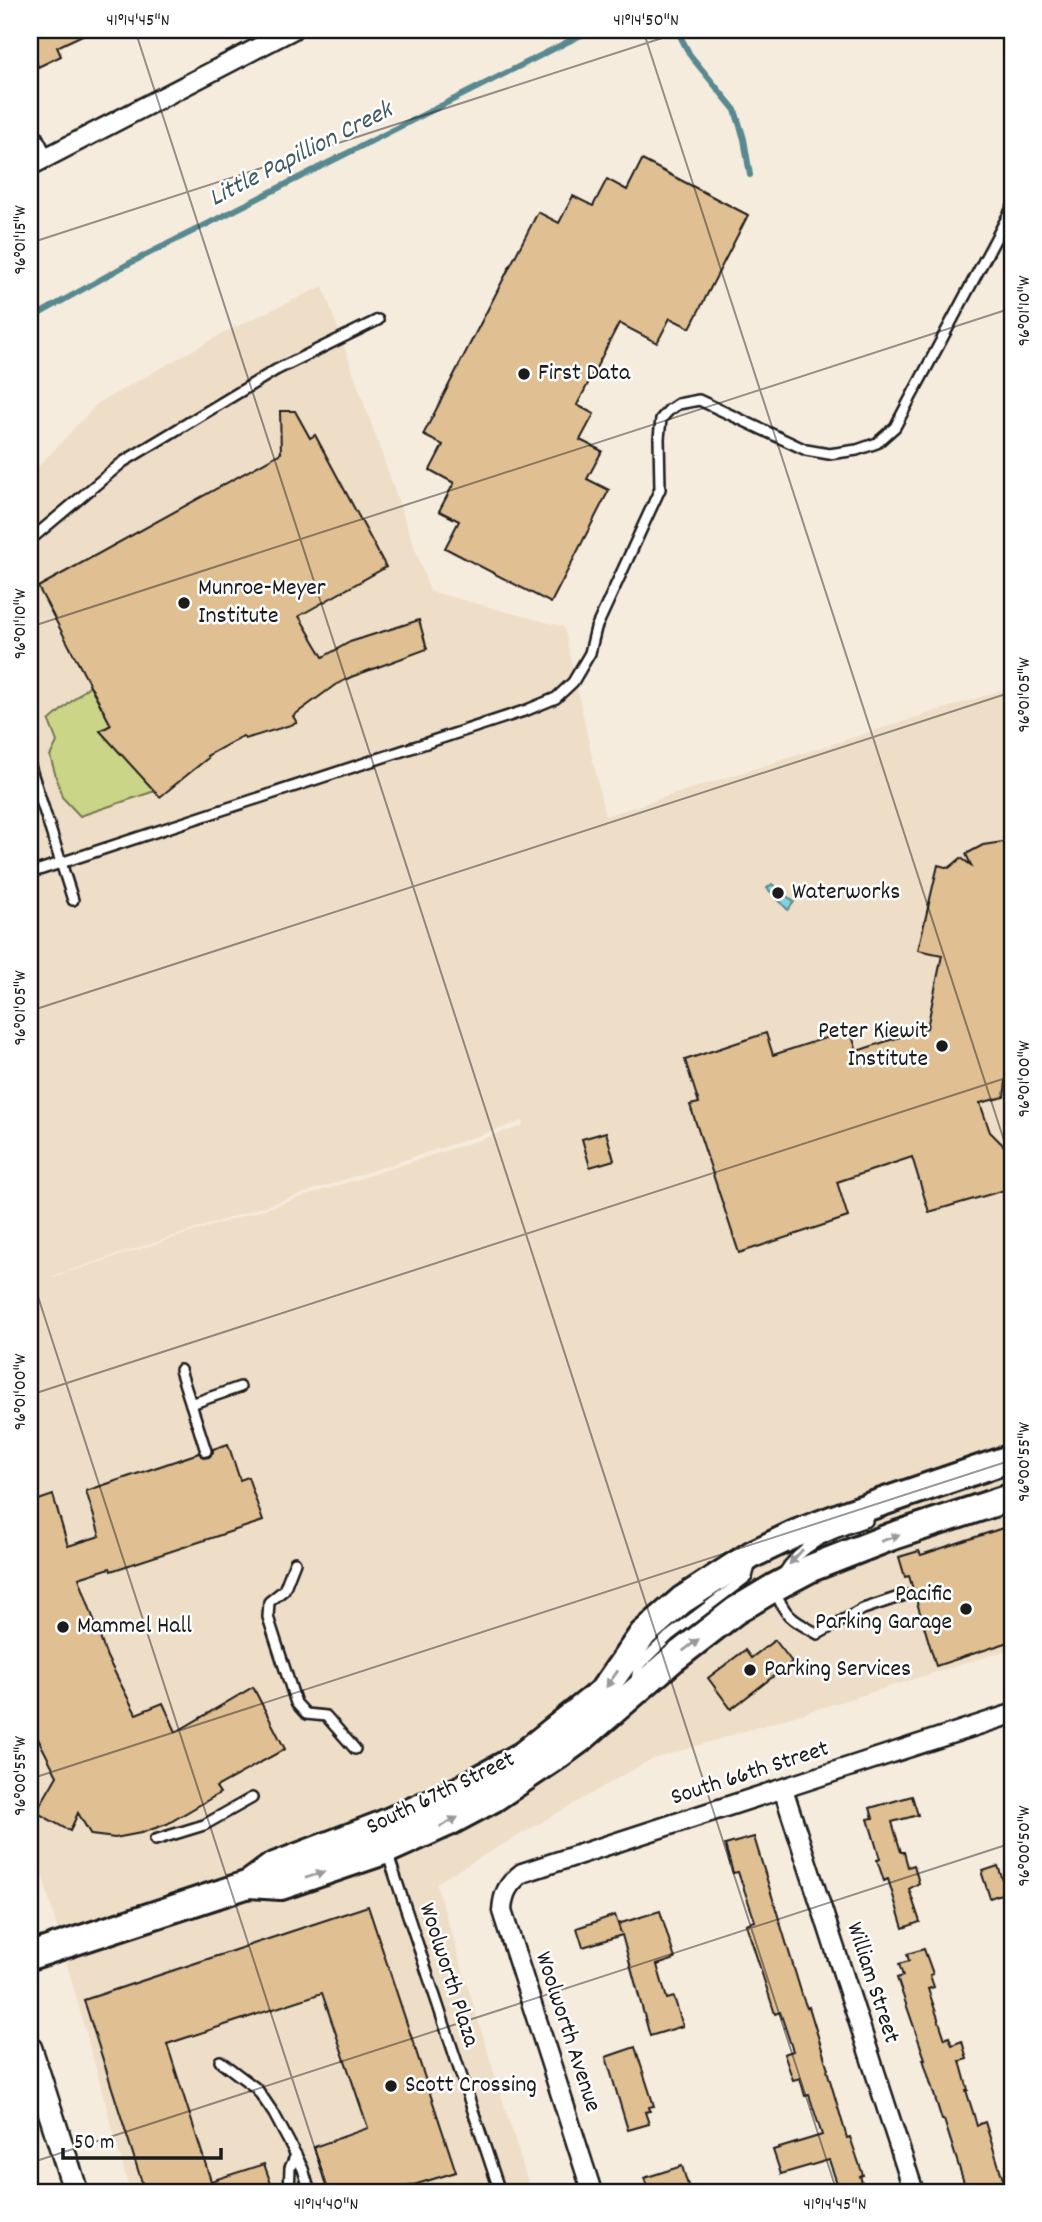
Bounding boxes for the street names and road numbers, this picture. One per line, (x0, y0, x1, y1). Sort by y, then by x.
street label: South 66th Street (667, 1732, 833, 1816)
street label: South 67th Street (361, 1743, 521, 1845)
street label: Woolworth Plaza (409, 1899, 487, 2052)
street label: William Street (836, 1918, 908, 2048)
street label: Woolworth Avenue (525, 1947, 609, 2117)

